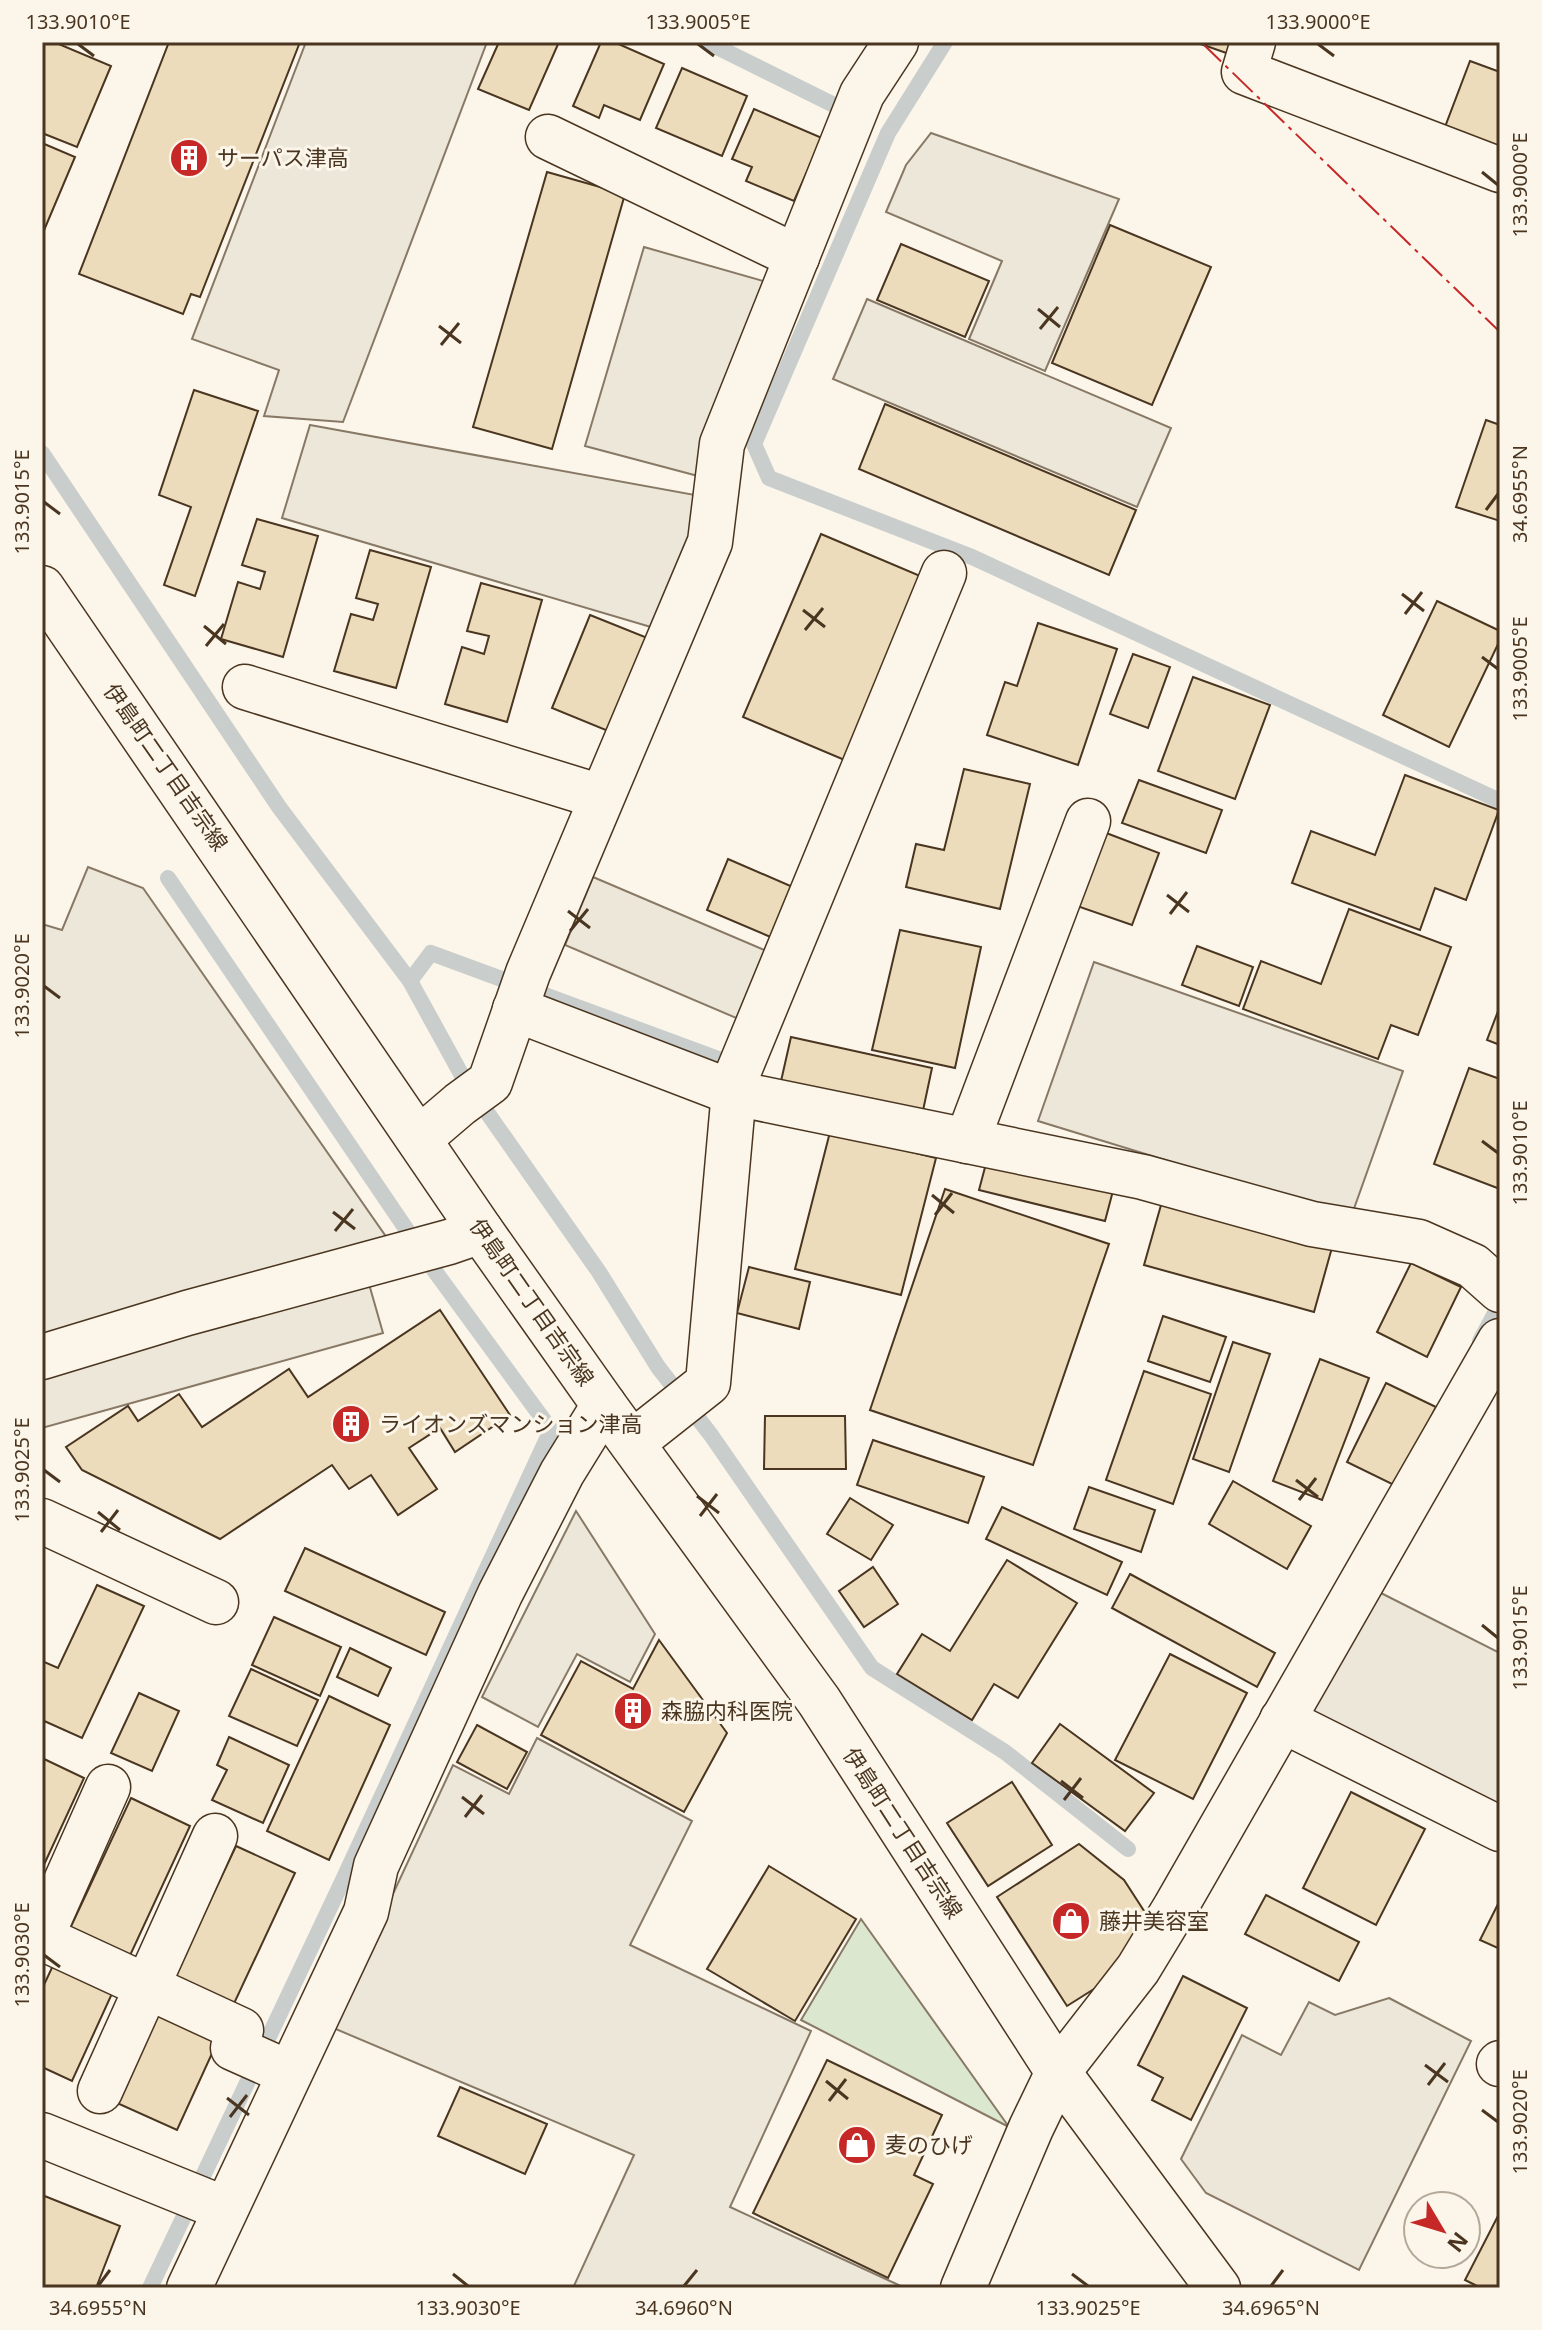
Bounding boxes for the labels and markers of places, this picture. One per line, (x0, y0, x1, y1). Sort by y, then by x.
building icon: サーパス津高 (168, 137, 210, 179)
place label: サーパス津高 (217, 142, 349, 172)
building icon: ライオンズマンション津高 (330, 1403, 372, 1445)
place label: ライオンズマンション津高 (379, 1408, 643, 1438)
building icon: 森脇内科医院 (612, 1690, 654, 1732)
place label: 森脇内科医院 (661, 1695, 793, 1725)
shop icon: 藤井美容室 (1050, 1900, 1092, 1942)
place label: 藤井美容室 (1099, 1905, 1209, 1935)
shop icon: 麦のひげ (836, 2124, 878, 2166)
place label: 麦のひげ (885, 2129, 973, 2159)

